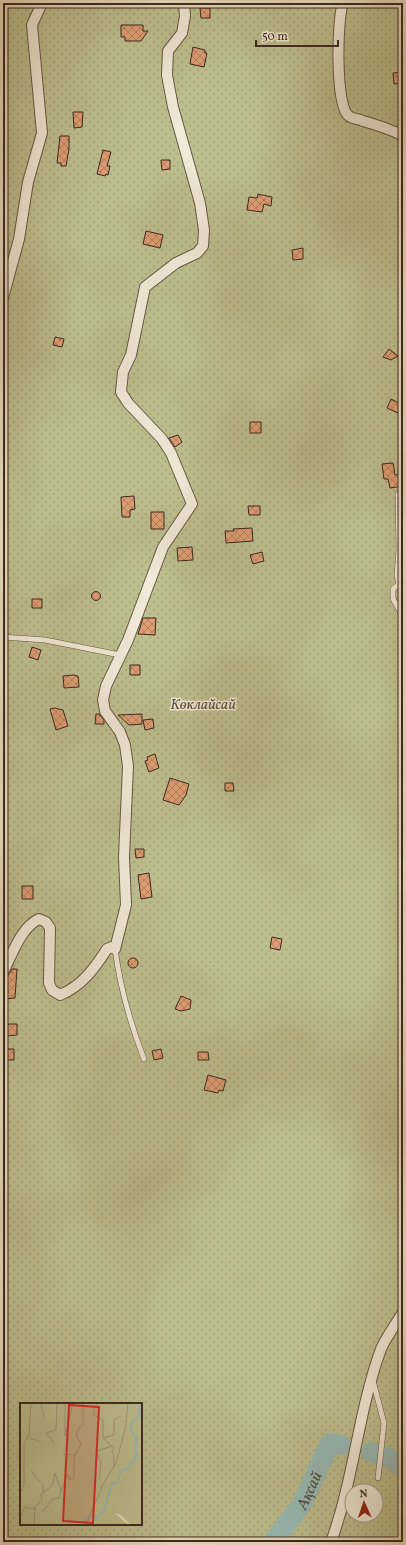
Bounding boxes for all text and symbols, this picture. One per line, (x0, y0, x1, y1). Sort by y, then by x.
scale bar (256, 22, 338, 48)
text: 50 m (262, 29, 288, 45)
park label: Көклайсай (170, 695, 236, 716)
inset map (20, 1403, 142, 1525)
water label: Ақсай (291, 1468, 328, 1515)
north arrow (344, 1483, 384, 1523)
text: N (359, 1487, 368, 1502)

